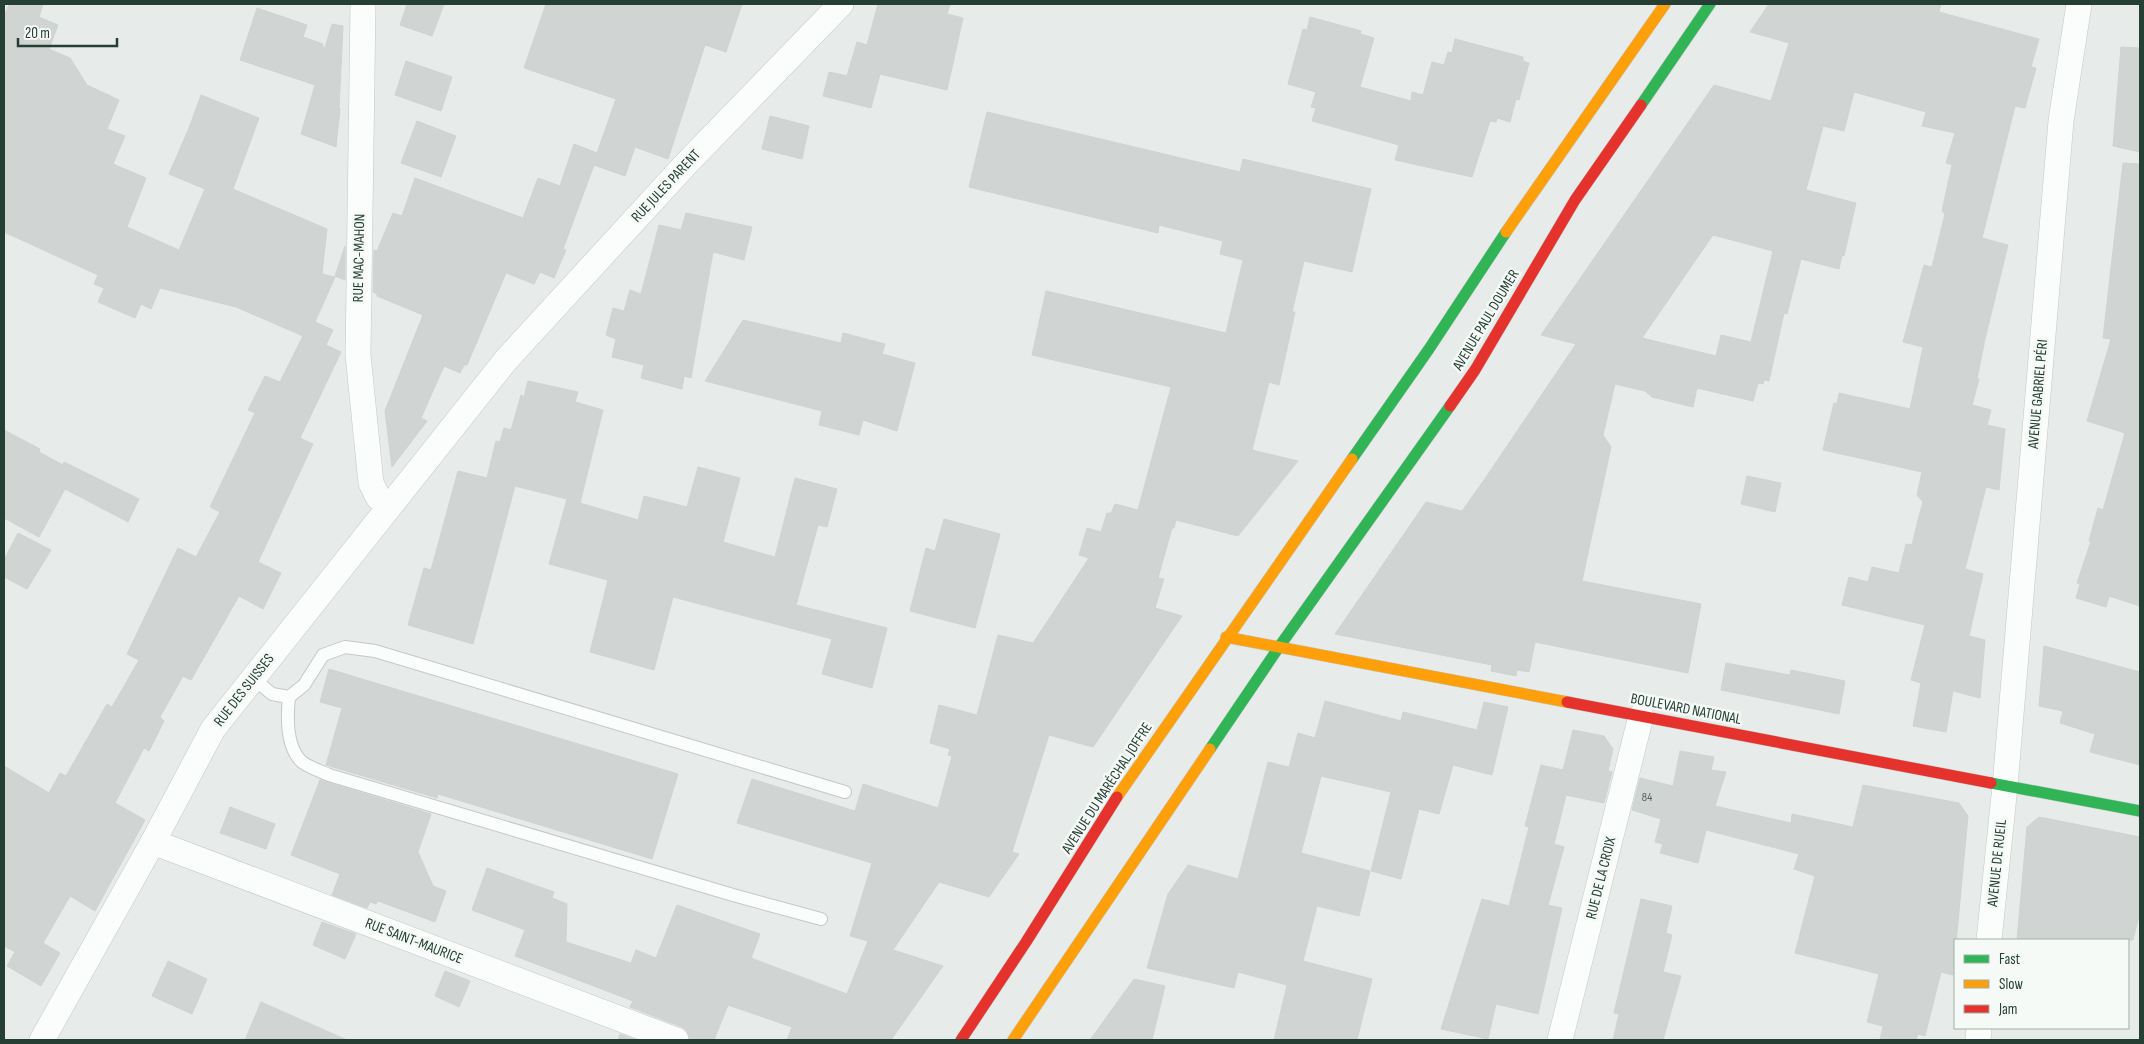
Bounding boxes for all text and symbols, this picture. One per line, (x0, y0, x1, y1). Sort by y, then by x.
scale bar (18, 15, 116, 47)
text: 20 m (25, 24, 50, 43)
street label: RUE JULES PARENT (627, 145, 705, 227)
street label: RUE MAC-MAHON (349, 213, 369, 303)
street label: AVENUE PAUL DOUMER (1448, 266, 1524, 375)
street label: AVENUE GABRIEL PÉRI (2024, 339, 2052, 450)
street label: RUE DES SUISSES (210, 650, 278, 730)
street label: BOULEVARD NATIONAL (1629, 689, 1743, 729)
street label: AVENUE DU MARÉCHAL JOFFRE (1057, 719, 1157, 858)
house number: 84 (1642, 790, 1652, 805)
street label: AVENUE DE RUEIL (1983, 818, 2011, 909)
street label: RUE DE LA CROIX (1582, 834, 1621, 921)
street label: RUE SAINT-MAURICE (362, 914, 466, 968)
legend (1954, 939, 2129, 1029)
text: Fast (1999, 950, 2021, 969)
text: Slow (1999, 975, 2023, 994)
text: Jam (1998, 1000, 2017, 1019)

